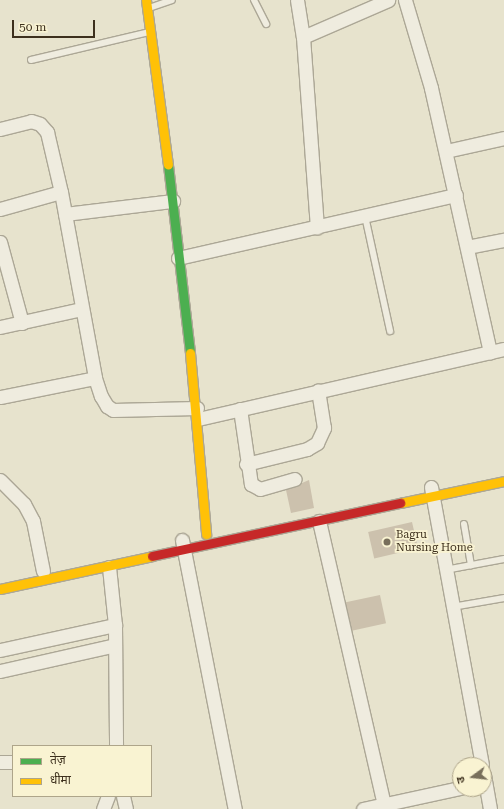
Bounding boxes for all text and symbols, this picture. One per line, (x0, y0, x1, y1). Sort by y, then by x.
scale bar (14, 12, 97, 38)
text: 50 m (19, 20, 46, 34)
place label: Bagru Nursing Home (396, 529, 473, 555)
marker: Bagru Nursing Home (381, 536, 393, 548)
legend (12, 745, 152, 797)
text: तेज़ (50, 753, 66, 767)
north arrow (452, 757, 492, 797)
text: धीमा (50, 773, 71, 787)
text: उ (454, 775, 468, 785)

